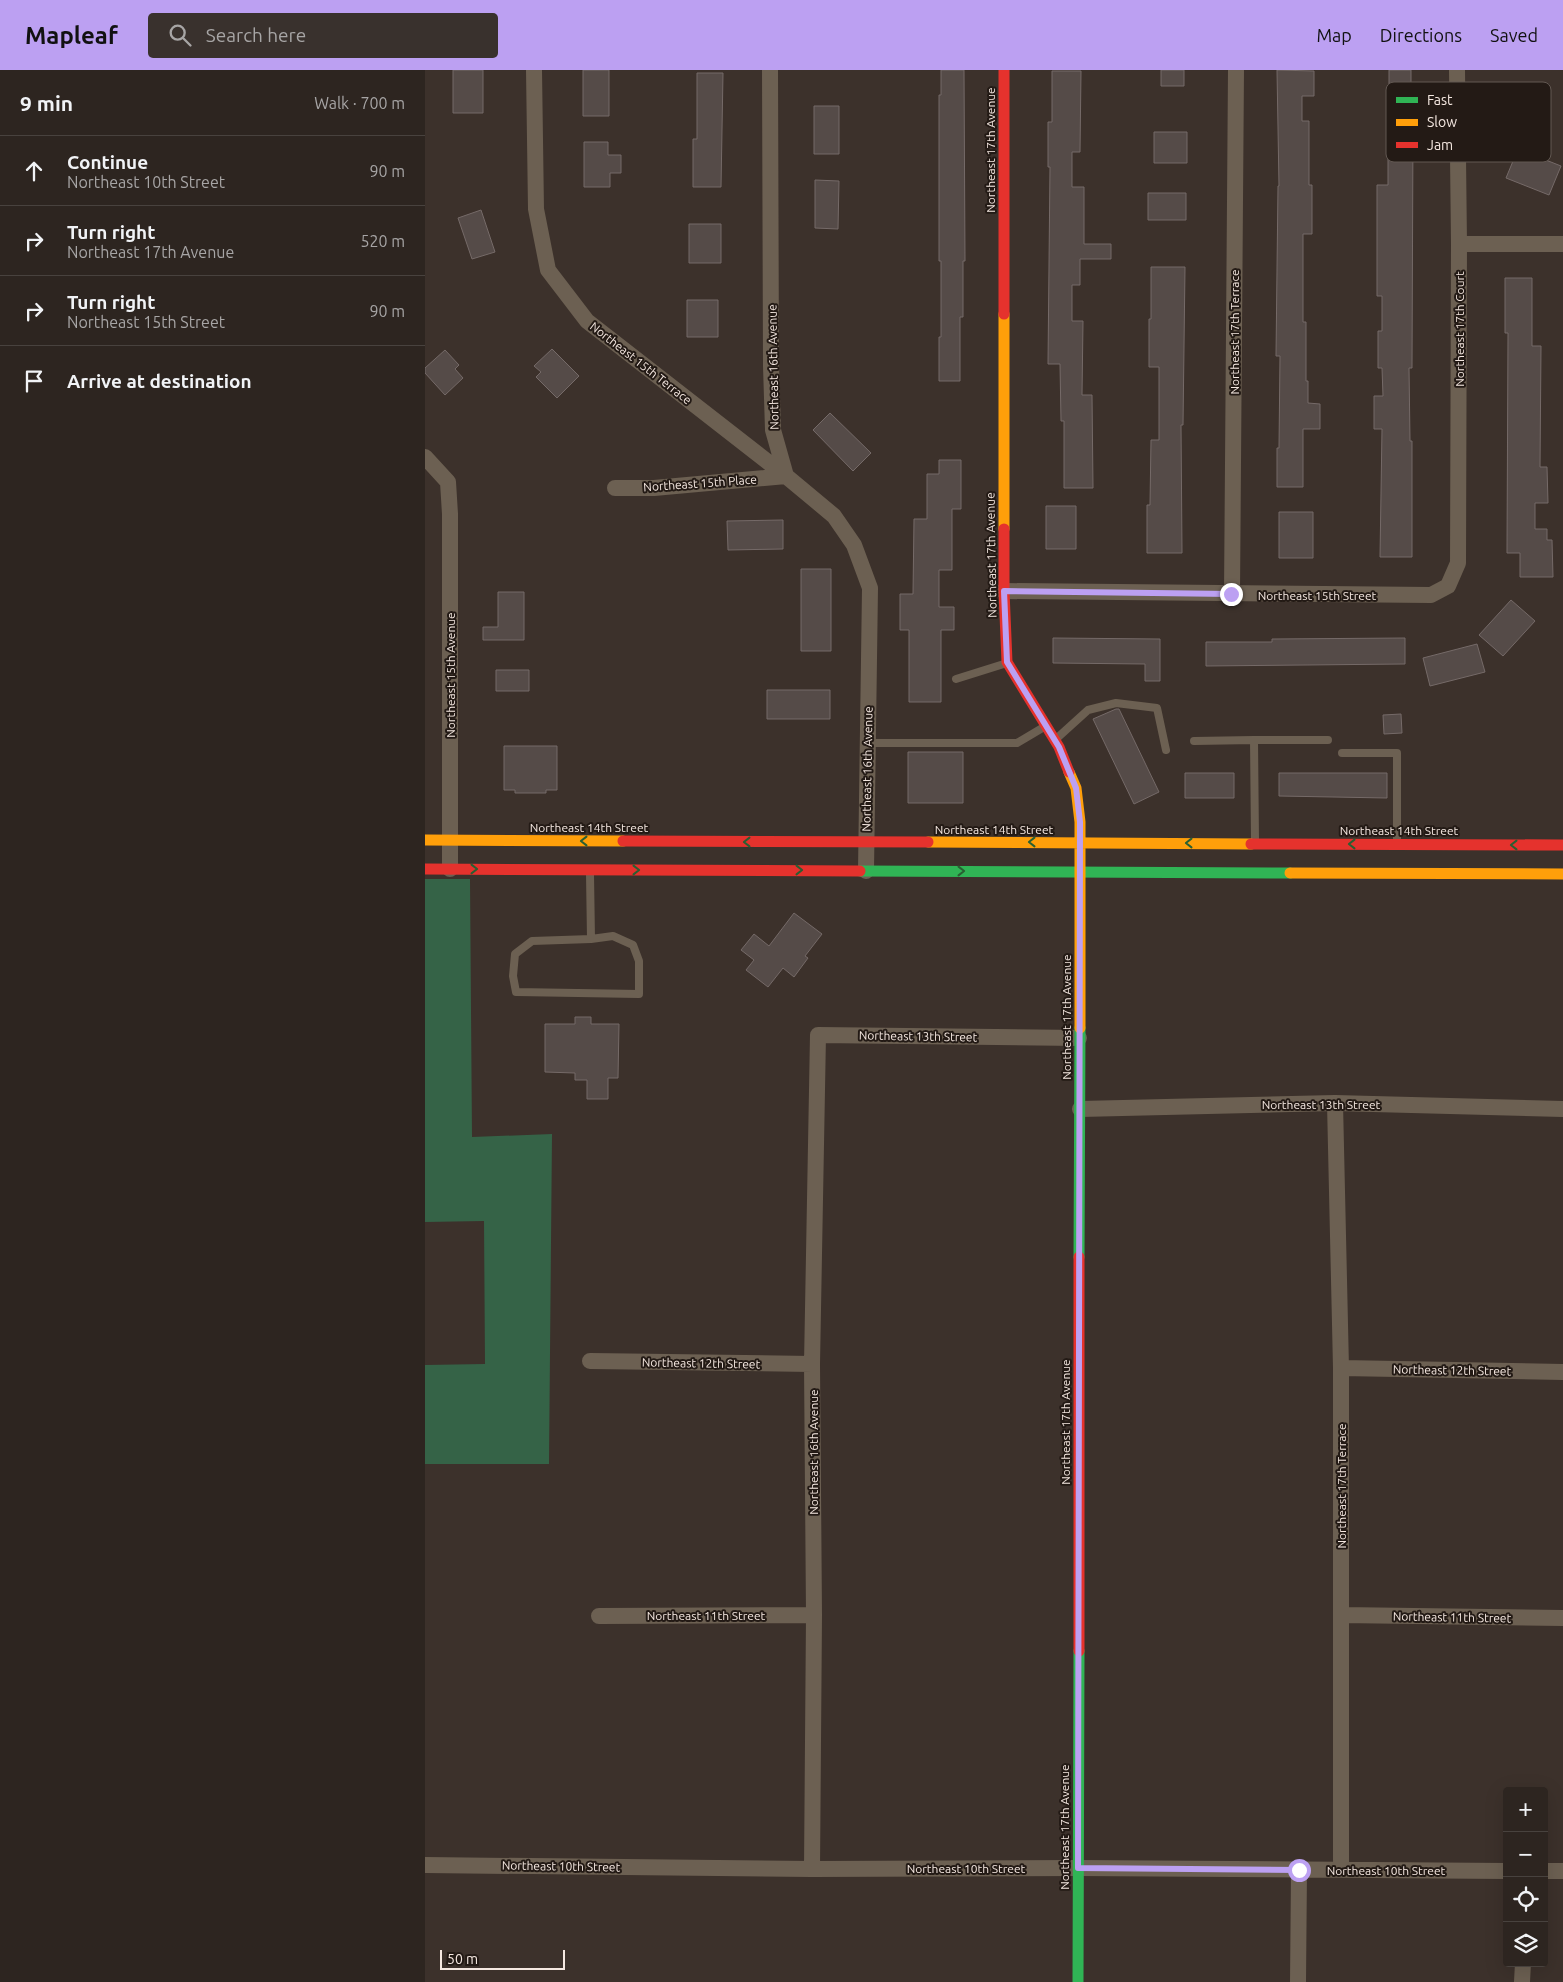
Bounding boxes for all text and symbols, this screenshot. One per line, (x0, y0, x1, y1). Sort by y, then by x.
search box (148, 13, 498, 58)
icon: search (166, 21, 194, 49)
text: Mapleaf (25, 22, 118, 49)
text: Search here (206, 24, 306, 46)
text: Map (1316, 25, 1352, 45)
text: Directions (1380, 25, 1462, 45)
text: Saved (1490, 25, 1538, 45)
legend (1386, 82, 1551, 162)
street label: Northeast 17th Avenue (984, 87, 997, 213)
text: 9 min (20, 91, 73, 115)
text: Fast (1427, 92, 1453, 108)
text: Walk · 700 m (314, 94, 405, 112)
text: Slow (1427, 114, 1457, 130)
text: Jam (1427, 137, 1453, 153)
text: Continue (67, 151, 148, 173)
icon: ahead (20, 157, 48, 185)
text: 90 m (369, 162, 405, 180)
text: Northeast 10th Street (67, 173, 225, 191)
text: Turn right (67, 221, 155, 243)
icon: right (20, 227, 48, 255)
text: 520 m (360, 232, 405, 250)
text: Northeast 17th Avenue (67, 243, 234, 261)
street label: Northeast 17th Terrace (1228, 269, 1241, 395)
street label: Northeast 17th Court (1453, 271, 1466, 387)
text: Turn right (67, 291, 155, 313)
icon: right (20, 297, 48, 325)
text: 90 m (369, 302, 405, 320)
street label: Northeast 16th Avenue (765, 304, 781, 430)
text: Northeast 15th Street (67, 313, 225, 331)
street label: Northeast 15th Terrace (588, 319, 694, 407)
icon: arrive (20, 367, 48, 395)
text: Arrive at destination (67, 370, 252, 392)
street label: Northeast 15th Place (643, 473, 757, 493)
street label: Northeast 17th Avenue (983, 492, 999, 618)
route end (1220, 583, 1243, 606)
street label: Northeast 15th Street (1258, 589, 1377, 602)
street label: Northeast 15th Avenue (444, 612, 457, 738)
street label: Northeast 16th Avenue (859, 706, 875, 832)
street label: Northeast 14th Street (530, 821, 649, 834)
street label: Northeast 14th Street (935, 823, 1054, 836)
street label: Northeast 14th Street (1340, 824, 1459, 837)
one-way arrow (580, 836, 588, 846)
one-way arrow (742, 836, 750, 847)
one-way arrow (1027, 837, 1035, 847)
one-way arrow (1185, 838, 1193, 848)
one-way arrow (1348, 839, 1356, 849)
one-way arrow (1510, 840, 1518, 850)
one-way arrow (470, 864, 478, 874)
one-way arrow (632, 865, 640, 875)
one-way arrow (795, 865, 803, 876)
one-way arrow (958, 866, 965, 876)
street label: Northeast 17th Avenue (1060, 954, 1073, 1080)
street label: Northeast 13th Street (859, 1028, 978, 1044)
street label: Northeast 13th Street (1262, 1098, 1381, 1111)
street label: Northeast 12th Street (642, 1355, 761, 1371)
street label: Northeast 17th Avenue (1059, 1359, 1072, 1485)
street label: Northeast 12th Street (1393, 1362, 1512, 1378)
street label: Northeast 16th Avenue (807, 1389, 820, 1515)
street label: Northeast 17th Terrace (1335, 1423, 1348, 1549)
street label: Northeast 11th Street (647, 1609, 766, 1622)
street label: Northeast 11th Street (1393, 1609, 1512, 1625)
street label: Northeast 17th Avenue (1058, 1764, 1071, 1890)
map controls (1503, 1787, 1548, 1967)
button: + (1503, 1787, 1548, 1832)
button: − (1503, 1832, 1548, 1877)
street label: Northeast 10th Street (502, 1858, 621, 1874)
route start (1288, 1859, 1311, 1882)
street label: Northeast 10th Street (907, 1862, 1026, 1875)
street label: Northeast 10th Street (1327, 1864, 1446, 1877)
button: locate (1503, 1877, 1548, 1922)
button: layers (1503, 1922, 1548, 1967)
scale bar (440, 1947, 565, 1970)
text: 50 m (447, 1951, 478, 1967)

